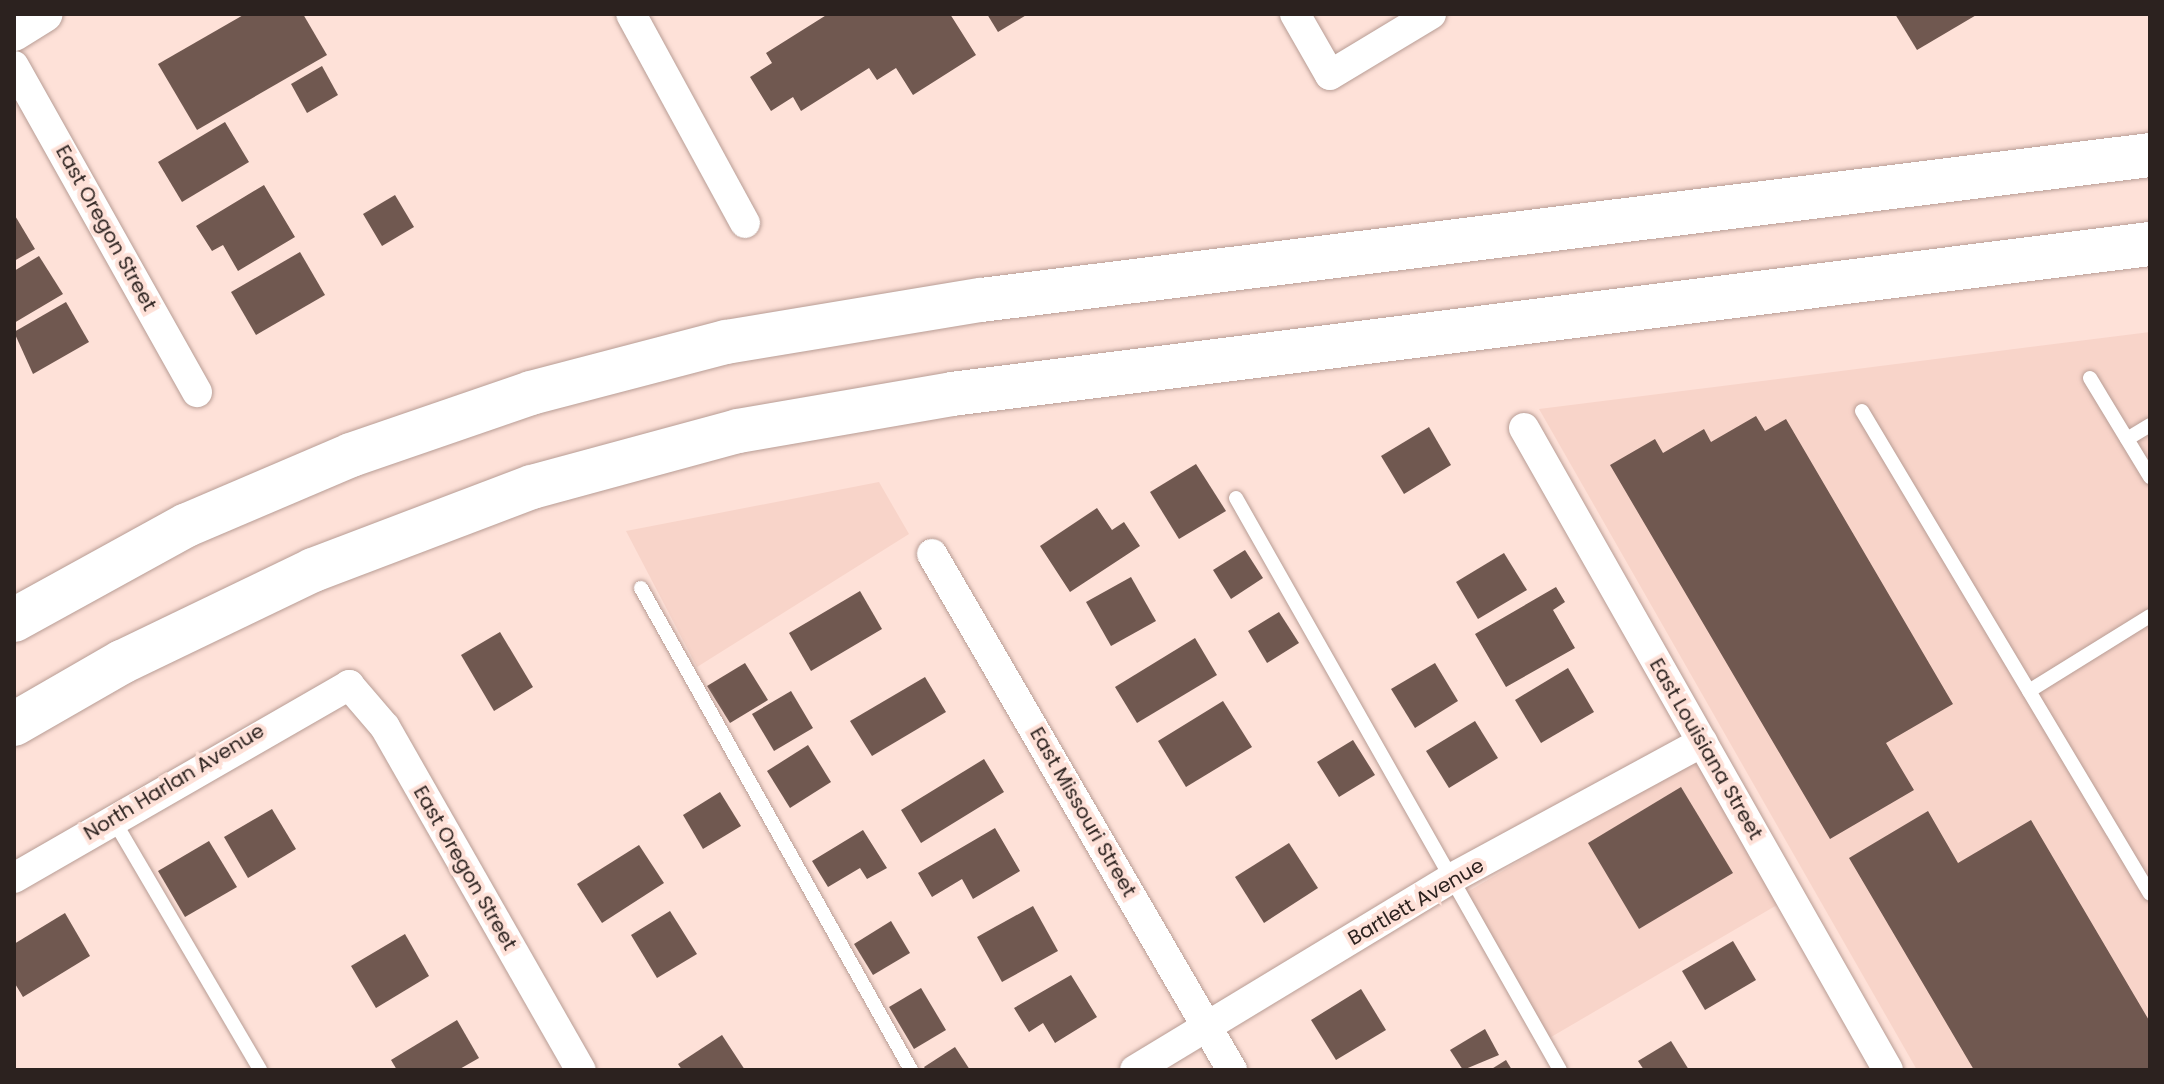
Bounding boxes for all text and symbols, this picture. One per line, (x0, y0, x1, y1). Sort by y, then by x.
street label: East Oregon Street (51, 141, 161, 315)
street label: East Louisiana Street (1644, 654, 1768, 844)
street label: North Harlan Avenue (79, 719, 269, 845)
street label: East Missouri Street (1025, 723, 1141, 901)
street label: East Oregon Street (408, 782, 522, 954)
street label: Bartlett Avenue (1344, 853, 1488, 951)

